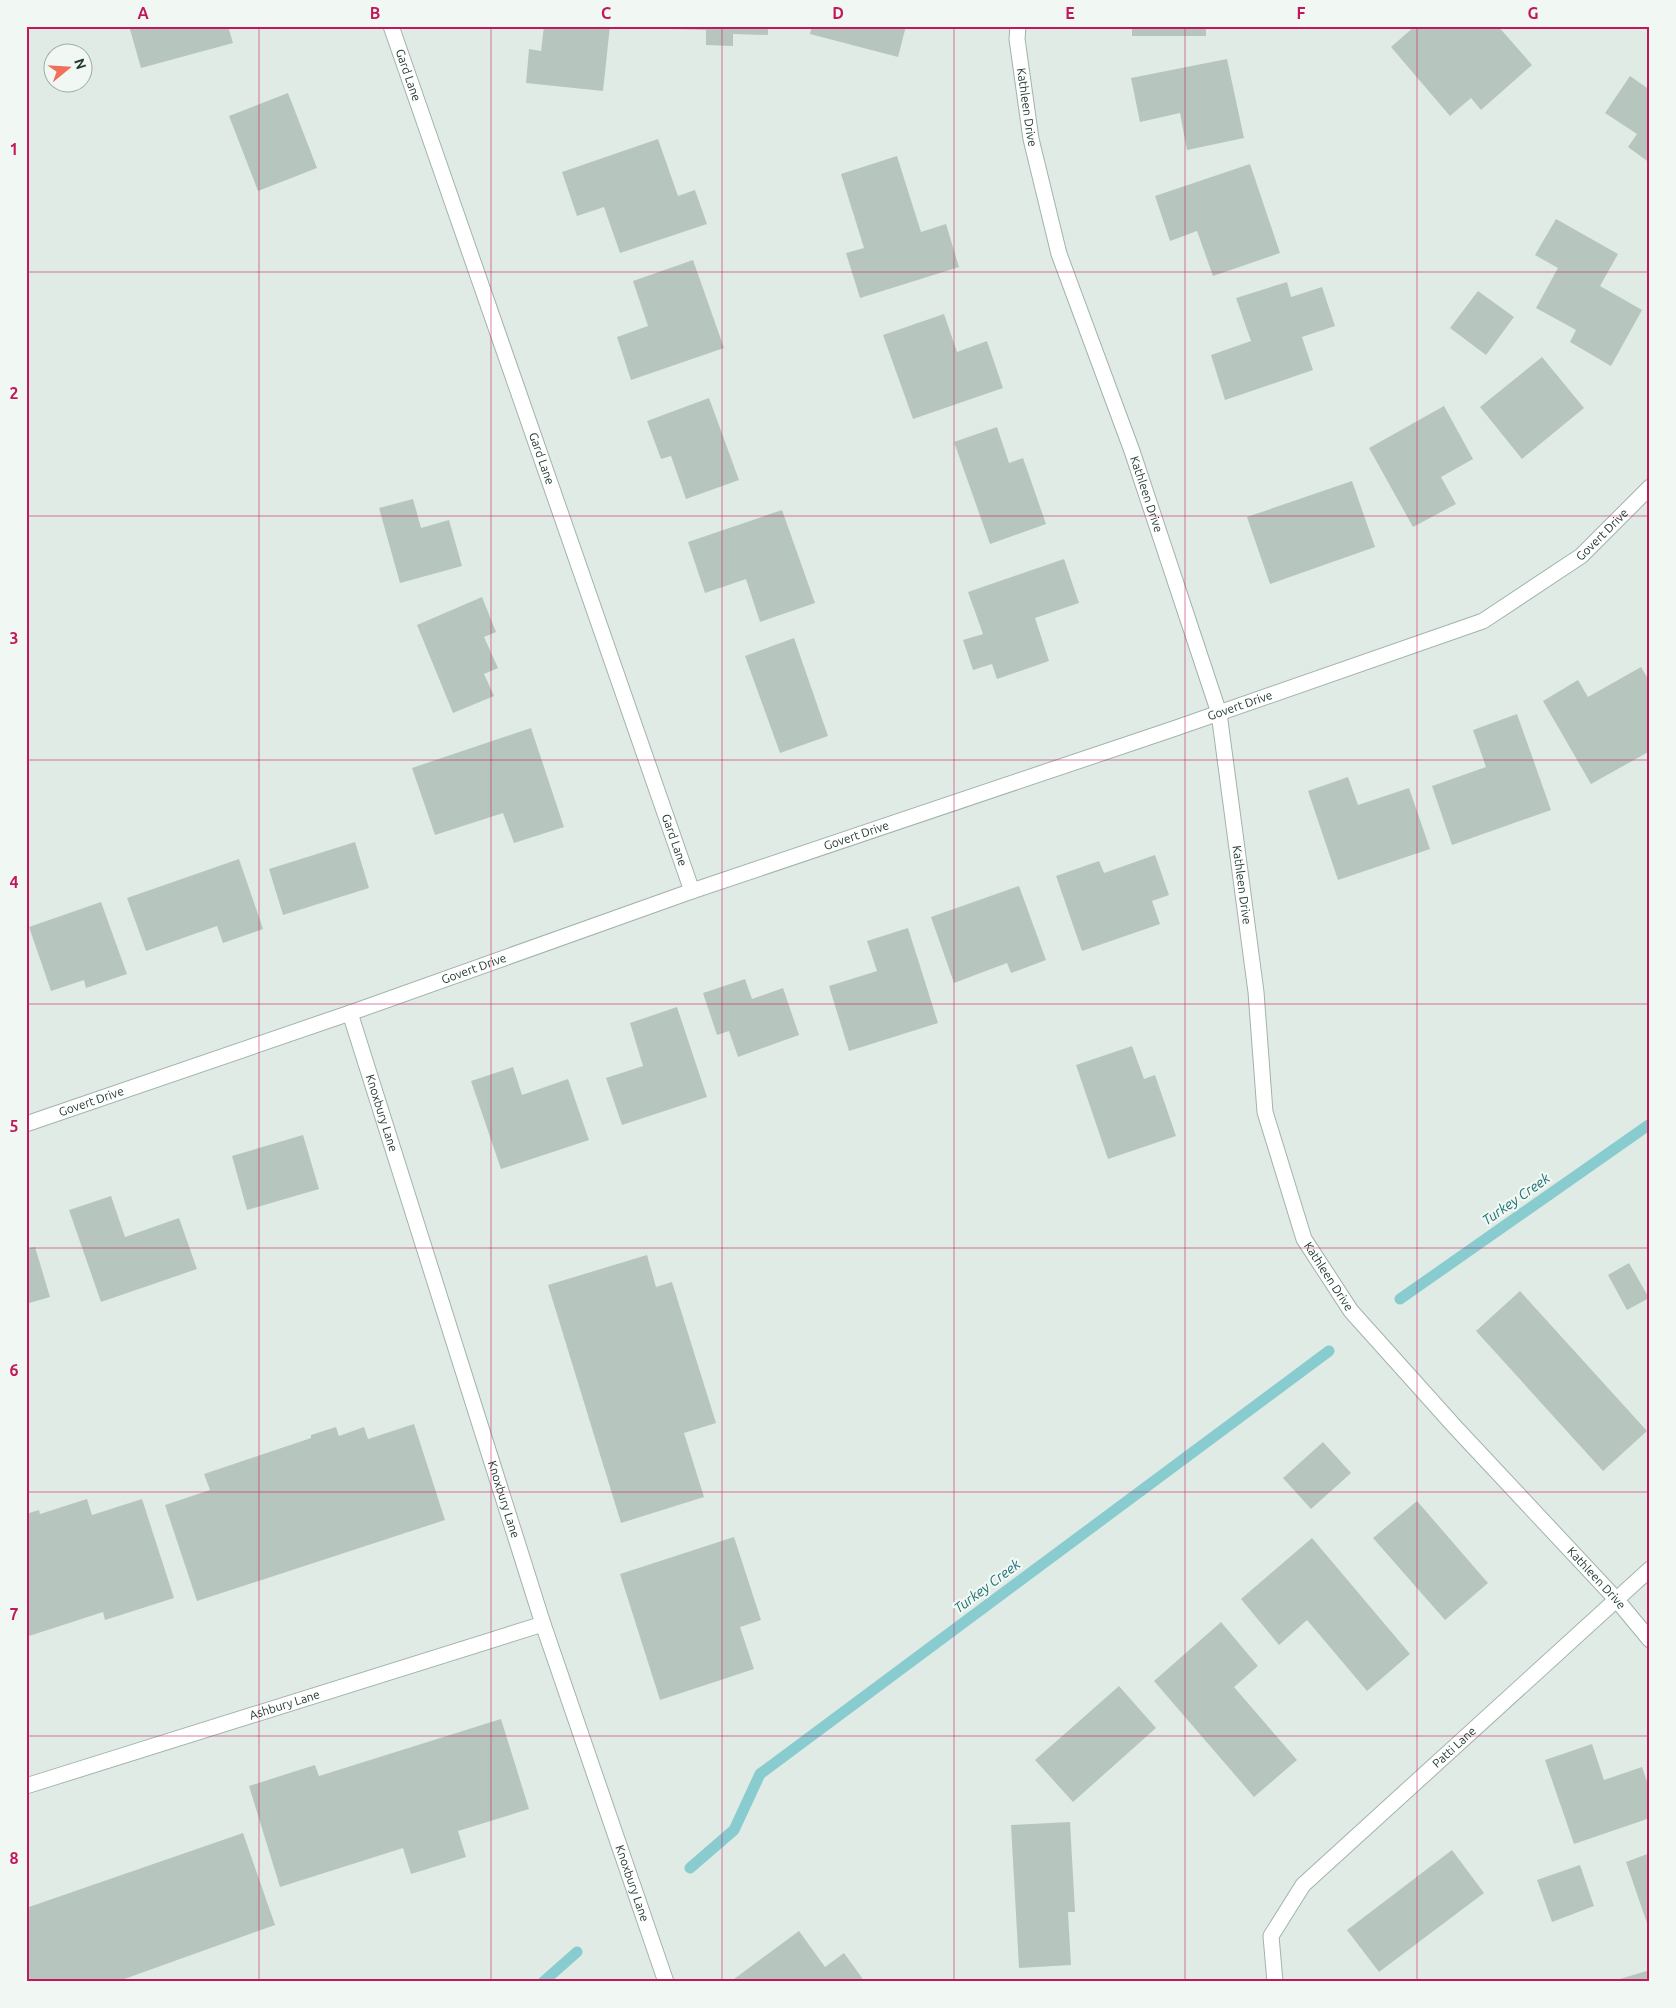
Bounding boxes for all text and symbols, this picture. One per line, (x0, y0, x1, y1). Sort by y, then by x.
text: A (137, 4, 149, 22)
text: B (370, 4, 380, 22)
text: C (601, 4, 611, 22)
text: D (832, 4, 844, 22)
text: E (1065, 4, 1075, 22)
text: F (1297, 4, 1306, 22)
text: G (1527, 4, 1539, 22)
north arrow (42, 42, 92, 92)
street label: Gard Lane (394, 47, 424, 103)
text: N (71, 57, 90, 71)
street label: Kathleen Drive (1015, 67, 1040, 148)
text: 1 (9, 140, 19, 158)
text: 2 (9, 384, 19, 402)
street label: Gard Lane (527, 431, 557, 486)
street label: Kathleen Drive (1128, 454, 1166, 534)
street label: Govert Drive (1573, 506, 1630, 563)
text: 3 (9, 629, 19, 647)
street label: Govert Drive (1206, 688, 1274, 723)
street label: Gard Lane (660, 812, 690, 868)
street label: Govert Drive (822, 818, 890, 852)
street label: Kathleen Drive (1231, 845, 1254, 925)
text: 4 (9, 873, 19, 891)
street label: Govert Drive (440, 951, 508, 986)
street label: Knoxbury Lane (364, 1073, 400, 1153)
street label: Govert Drive (57, 1084, 125, 1118)
text: 5 (9, 1117, 19, 1135)
water label: Turkey Creek (1479, 1169, 1554, 1228)
street label: Kathleen Drive (1302, 1239, 1356, 1313)
text: 6 (9, 1361, 19, 1379)
street label: Knoxbury Lane (486, 1459, 522, 1539)
street label: Kathleen Drive (1565, 1544, 1629, 1611)
water label: Turkey Creek (951, 1555, 1024, 1616)
text: 7 (9, 1605, 19, 1623)
street label: Ashbury Lane (248, 1687, 321, 1722)
street label: Patti Lane (1430, 1724, 1478, 1770)
street label: Knoxbury Lane (613, 1843, 652, 1923)
text: 8 (9, 1849, 19, 1867)

